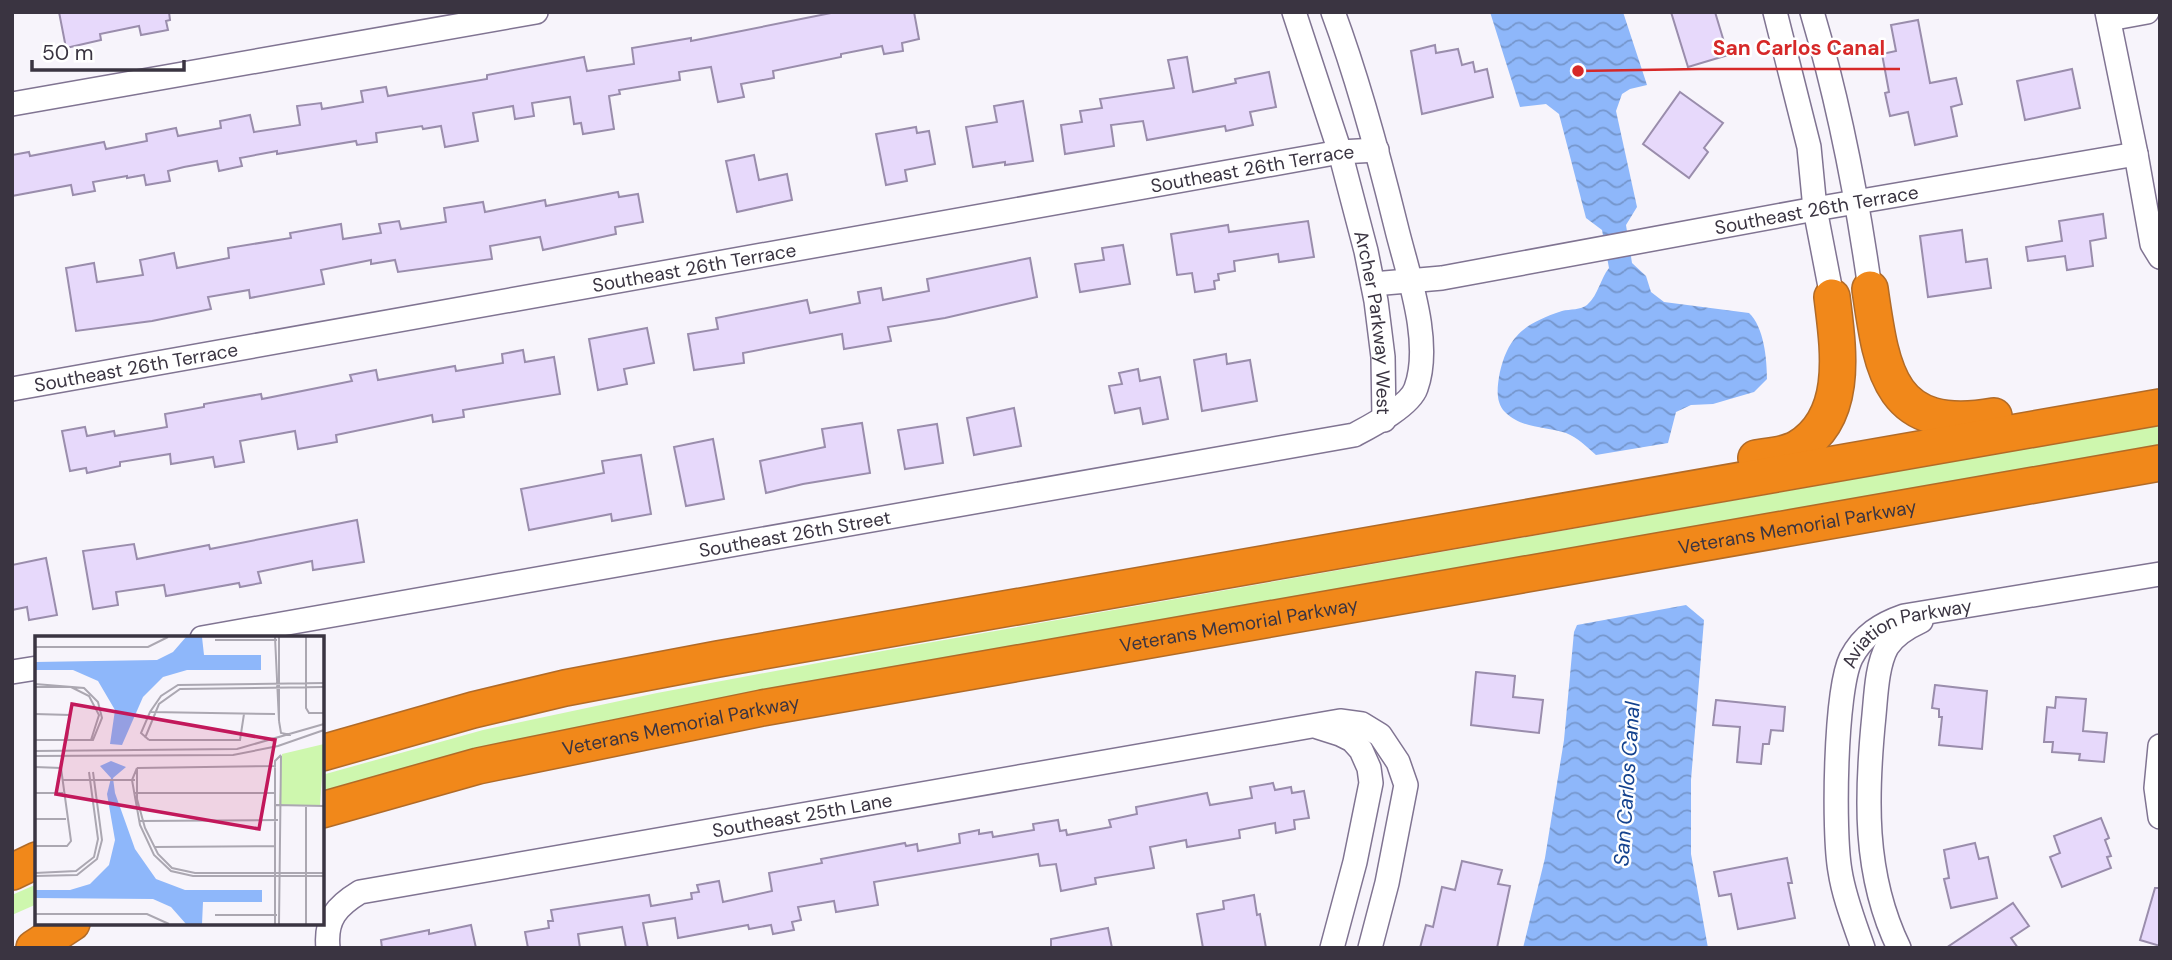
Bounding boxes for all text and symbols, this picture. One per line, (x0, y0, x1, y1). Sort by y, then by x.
callout: San Carlos Canal (1699, 27, 1900, 69)
scale bar (32, 28, 184, 72)
text: San Carlos Canal (1713, 34, 1885, 62)
text: 50 m (42, 39, 93, 67)
street label: Southeast 26th Terrace (1149, 139, 1355, 199)
street label: Southeast 26th Terrace (1713, 179, 1920, 240)
street label: Archer Parkway West (1348, 228, 1396, 415)
street label: Southeast 26th Terrace (590, 237, 798, 298)
street label: Southeast 26th Terrace (32, 337, 240, 398)
street label: Veterans Memorial Parkway (1676, 494, 1919, 560)
street label: Southeast 26th Street (697, 505, 893, 563)
street label: Veterans Memorial Parkway (1118, 592, 1360, 658)
street label: Aviation Parkway (1836, 593, 1974, 672)
inset map (35, 636, 324, 925)
street label: Veterans Memorial Parkway (560, 690, 802, 761)
water label: San Carlos Canal (1607, 700, 1647, 867)
street label: Southeast 25th Lane (710, 787, 894, 843)

